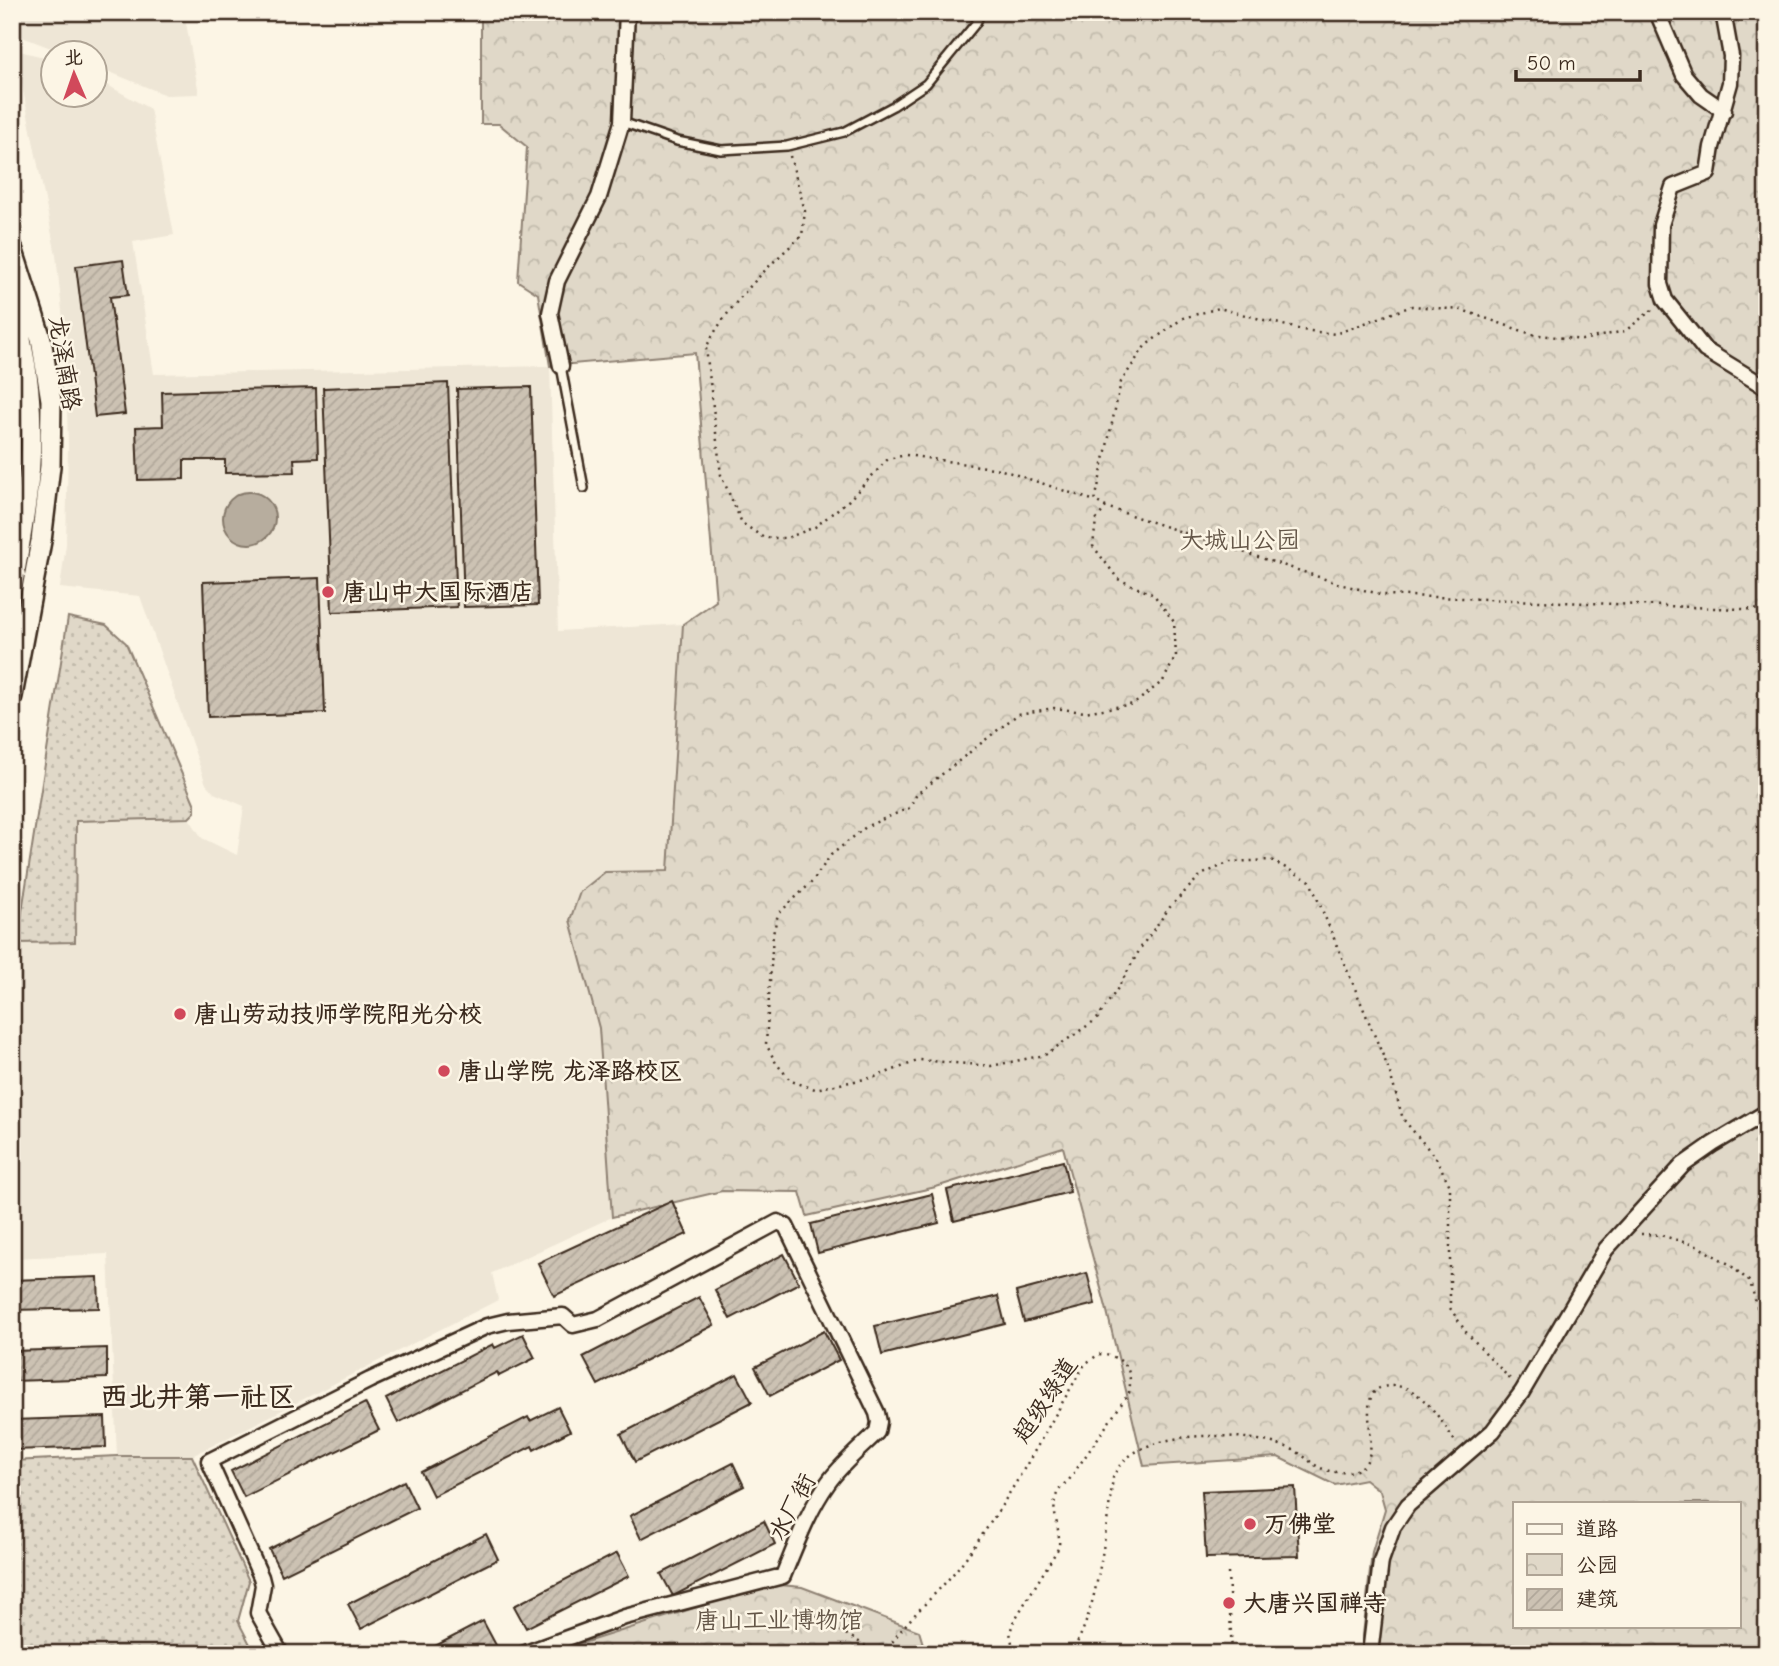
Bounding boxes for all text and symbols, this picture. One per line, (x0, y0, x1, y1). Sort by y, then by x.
north arrow (38, 38, 108, 108)
scale bar (1516, 38, 1641, 82)
text: 北 (64, 47, 83, 69)
text: 50 m (1527, 51, 1576, 75)
street label: 龙泽南路 (44, 313, 86, 413)
park label: 大城山公园 (1180, 526, 1300, 554)
place label: 唐山中大国际酒店 (342, 578, 534, 606)
marker: 唐山中大国际酒店 (320, 584, 336, 600)
place label: 唐山劳动技师学院阳光分校 (194, 1000, 482, 1028)
marker: 唐山劳动技师学院阳光分校 (172, 1006, 188, 1022)
place label: 唐山学院 龙泽路校区 (458, 1057, 683, 1085)
marker: 唐山学院 龙泽路校区 (436, 1063, 452, 1079)
street label: 超级绿道 (1007, 1352, 1083, 1448)
district label: 西北井第一社区 (100, 1381, 296, 1413)
street label: 水厂街 (763, 1469, 821, 1545)
legend (1513, 1502, 1740, 1628)
place label: 万佛堂 (1264, 1510, 1336, 1538)
marker: 万佛堂 (1242, 1516, 1258, 1532)
text: 道路 (1576, 1517, 1618, 1541)
text: 公园 (1576, 1553, 1618, 1577)
text: 建筑 (1576, 1587, 1618, 1611)
place label: 大唐兴国禅寺 (1243, 1589, 1387, 1617)
marker: 大唐兴国禅寺 (1221, 1595, 1237, 1611)
park label: 唐山工业博物馆 (695, 1606, 863, 1634)

